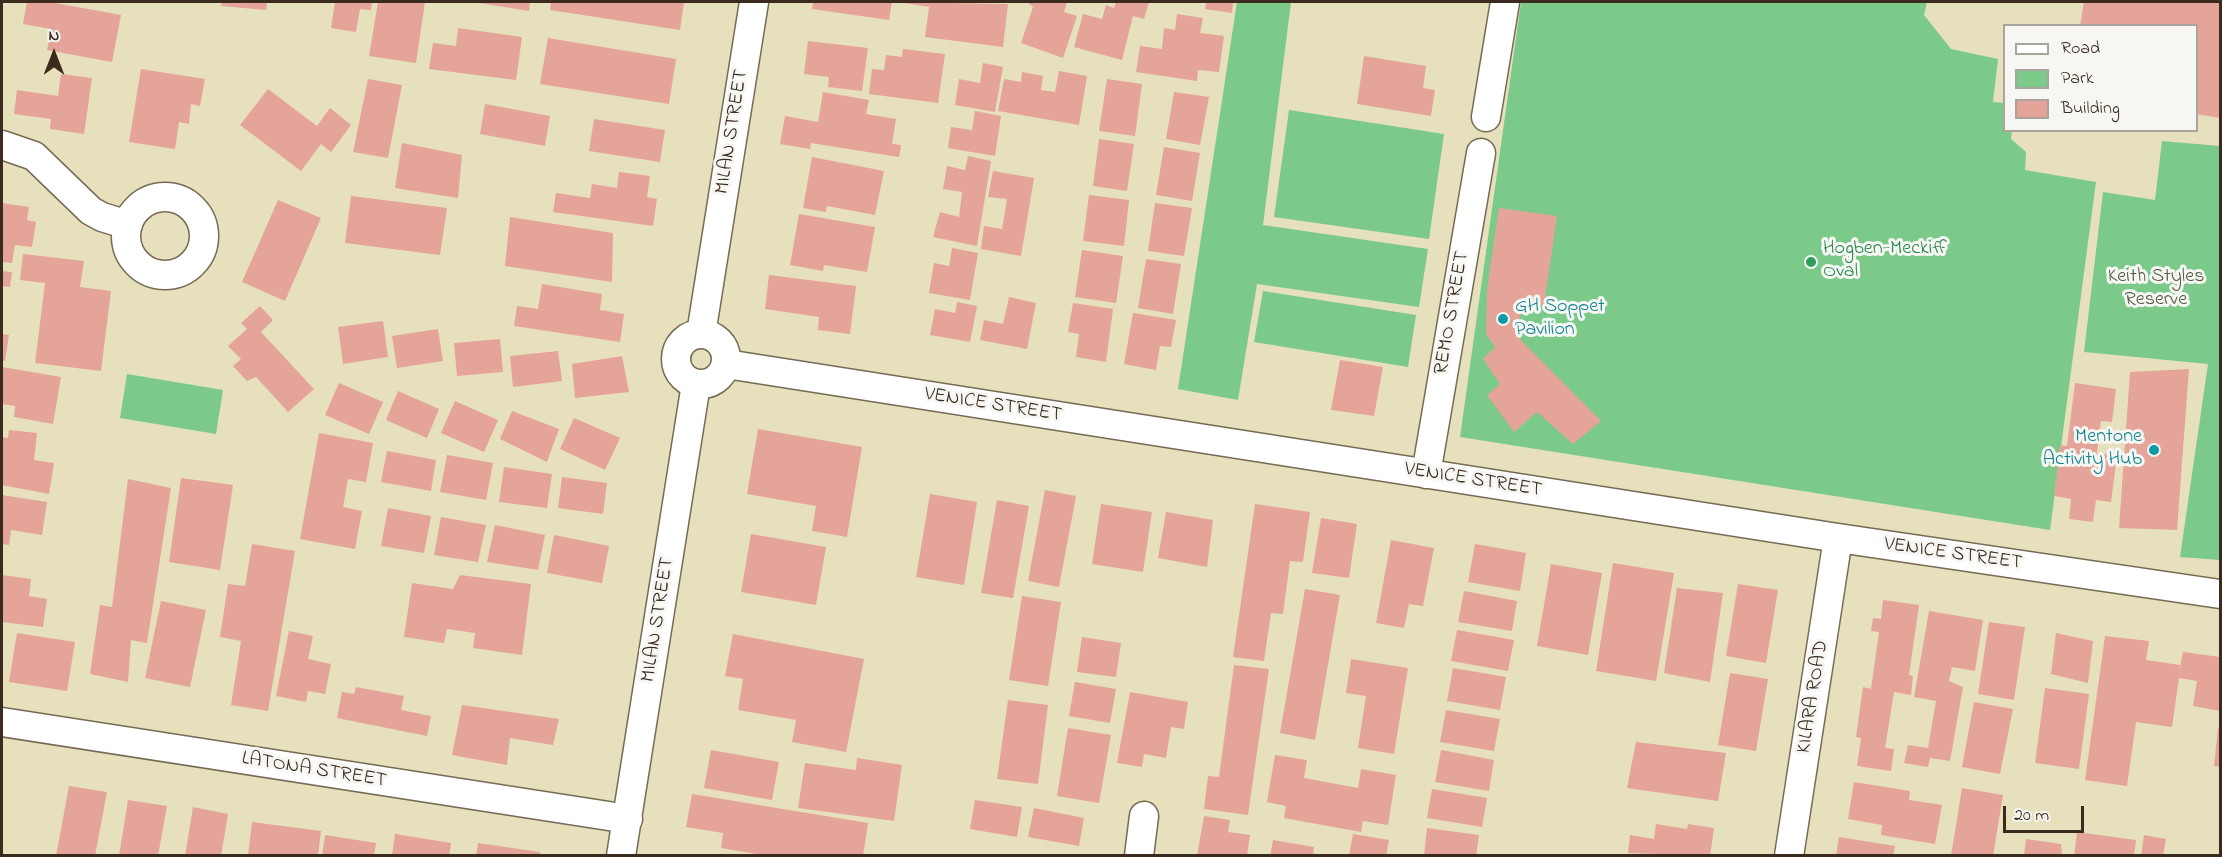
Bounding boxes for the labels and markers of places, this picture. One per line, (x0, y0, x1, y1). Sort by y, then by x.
place label: Hogben-Meckiff Oval (1823, 238, 1947, 285)
marker: Hogben-Meckiff Oval (1804, 255, 1818, 269)
place label: GH Soppet Pavilion (1515, 296, 1605, 343)
marker: GH Soppet Pavilion (1496, 312, 1510, 326)
place label: Mentone Activity Hub (2043, 426, 2142, 473)
marker: Mentone Activity Hub (2147, 443, 2161, 457)

